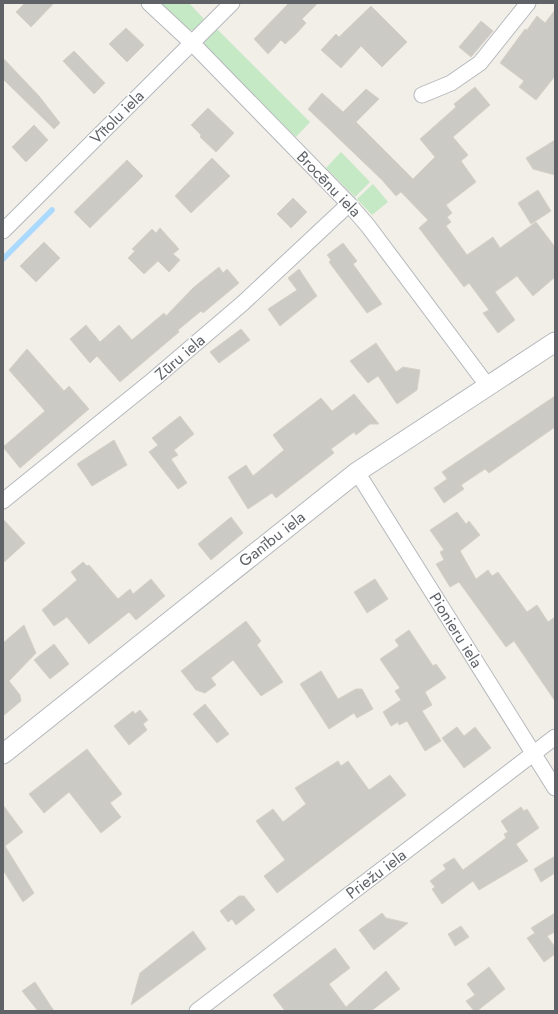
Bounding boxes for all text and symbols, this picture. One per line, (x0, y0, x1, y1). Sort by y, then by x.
street label: Vītolu iela (85, 85, 149, 149)
street label: Brocēnu iela (291, 146, 367, 222)
street label: Zūru iela (150, 329, 210, 385)
street label: Ganību iela (234, 506, 310, 572)
street label: Pionieru iela (424, 588, 488, 672)
street label: Priežu iela (341, 844, 411, 904)

